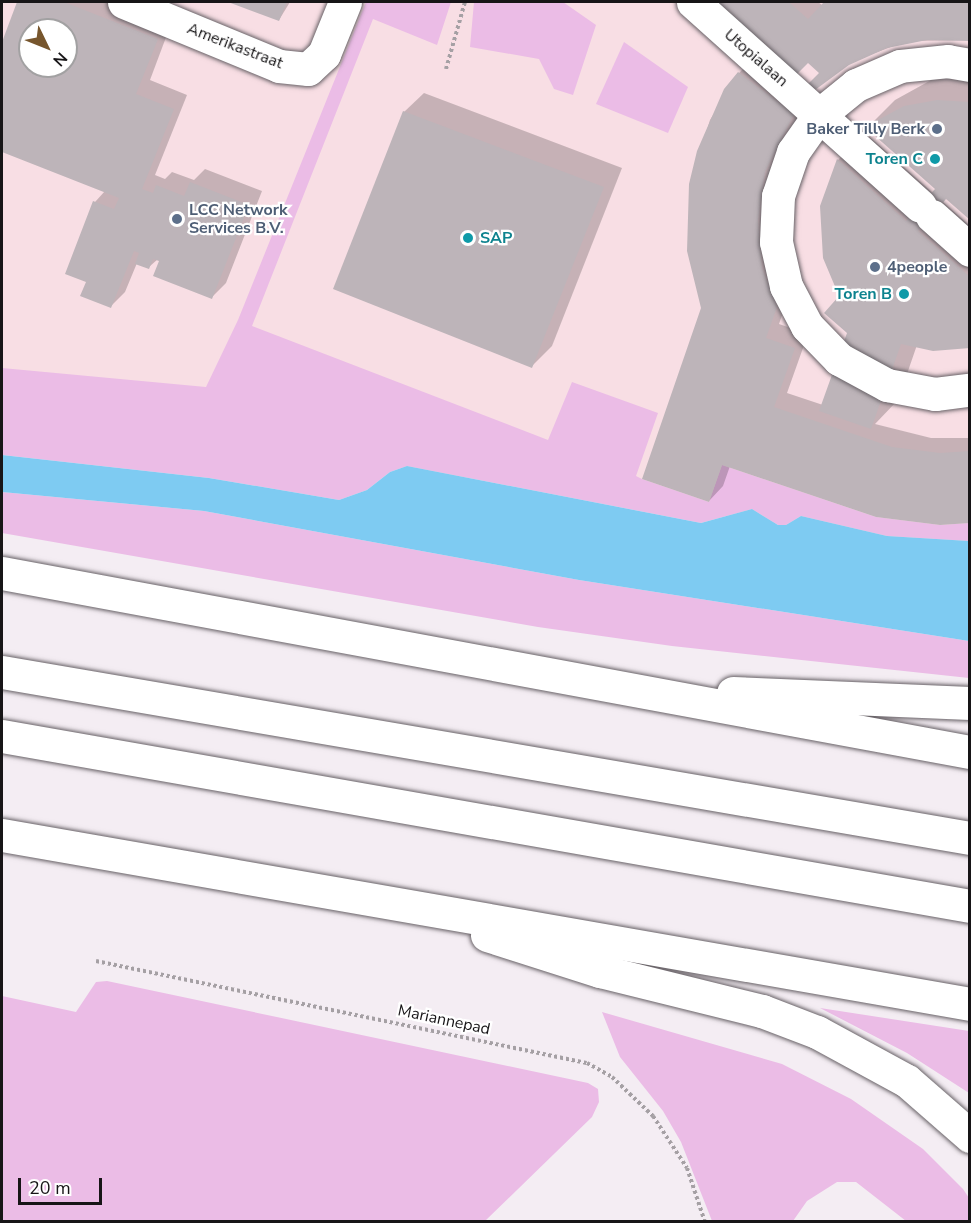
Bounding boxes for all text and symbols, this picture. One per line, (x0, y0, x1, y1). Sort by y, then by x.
north arrow (18, 18, 78, 78)
street label: Amerikastraat (184, 19, 286, 73)
street label: Utopialaan (720, 25, 792, 91)
text: N (48, 47, 72, 71)
place label: Baker Tilly Berk (806, 119, 925, 139)
marker: Baker Tilly Berk (930, 122, 944, 136)
place label: Toren C (866, 149, 923, 169)
marker: Toren C (928, 152, 942, 166)
place label: LCC Network Services B.V. (189, 200, 287, 238)
marker: LCC Network Services B.V. (170, 212, 184, 226)
place label: SAP (480, 228, 512, 248)
marker: SAP (461, 231, 475, 245)
place label: 4people (887, 257, 947, 277)
marker: 4people (868, 260, 882, 274)
place label: Toren B (835, 284, 892, 304)
marker: Toren B (897, 287, 911, 301)
street label: Mariannepad (396, 1001, 492, 1039)
scale bar (21, 1166, 105, 1204)
text: 20 m (29, 1176, 71, 1200)

